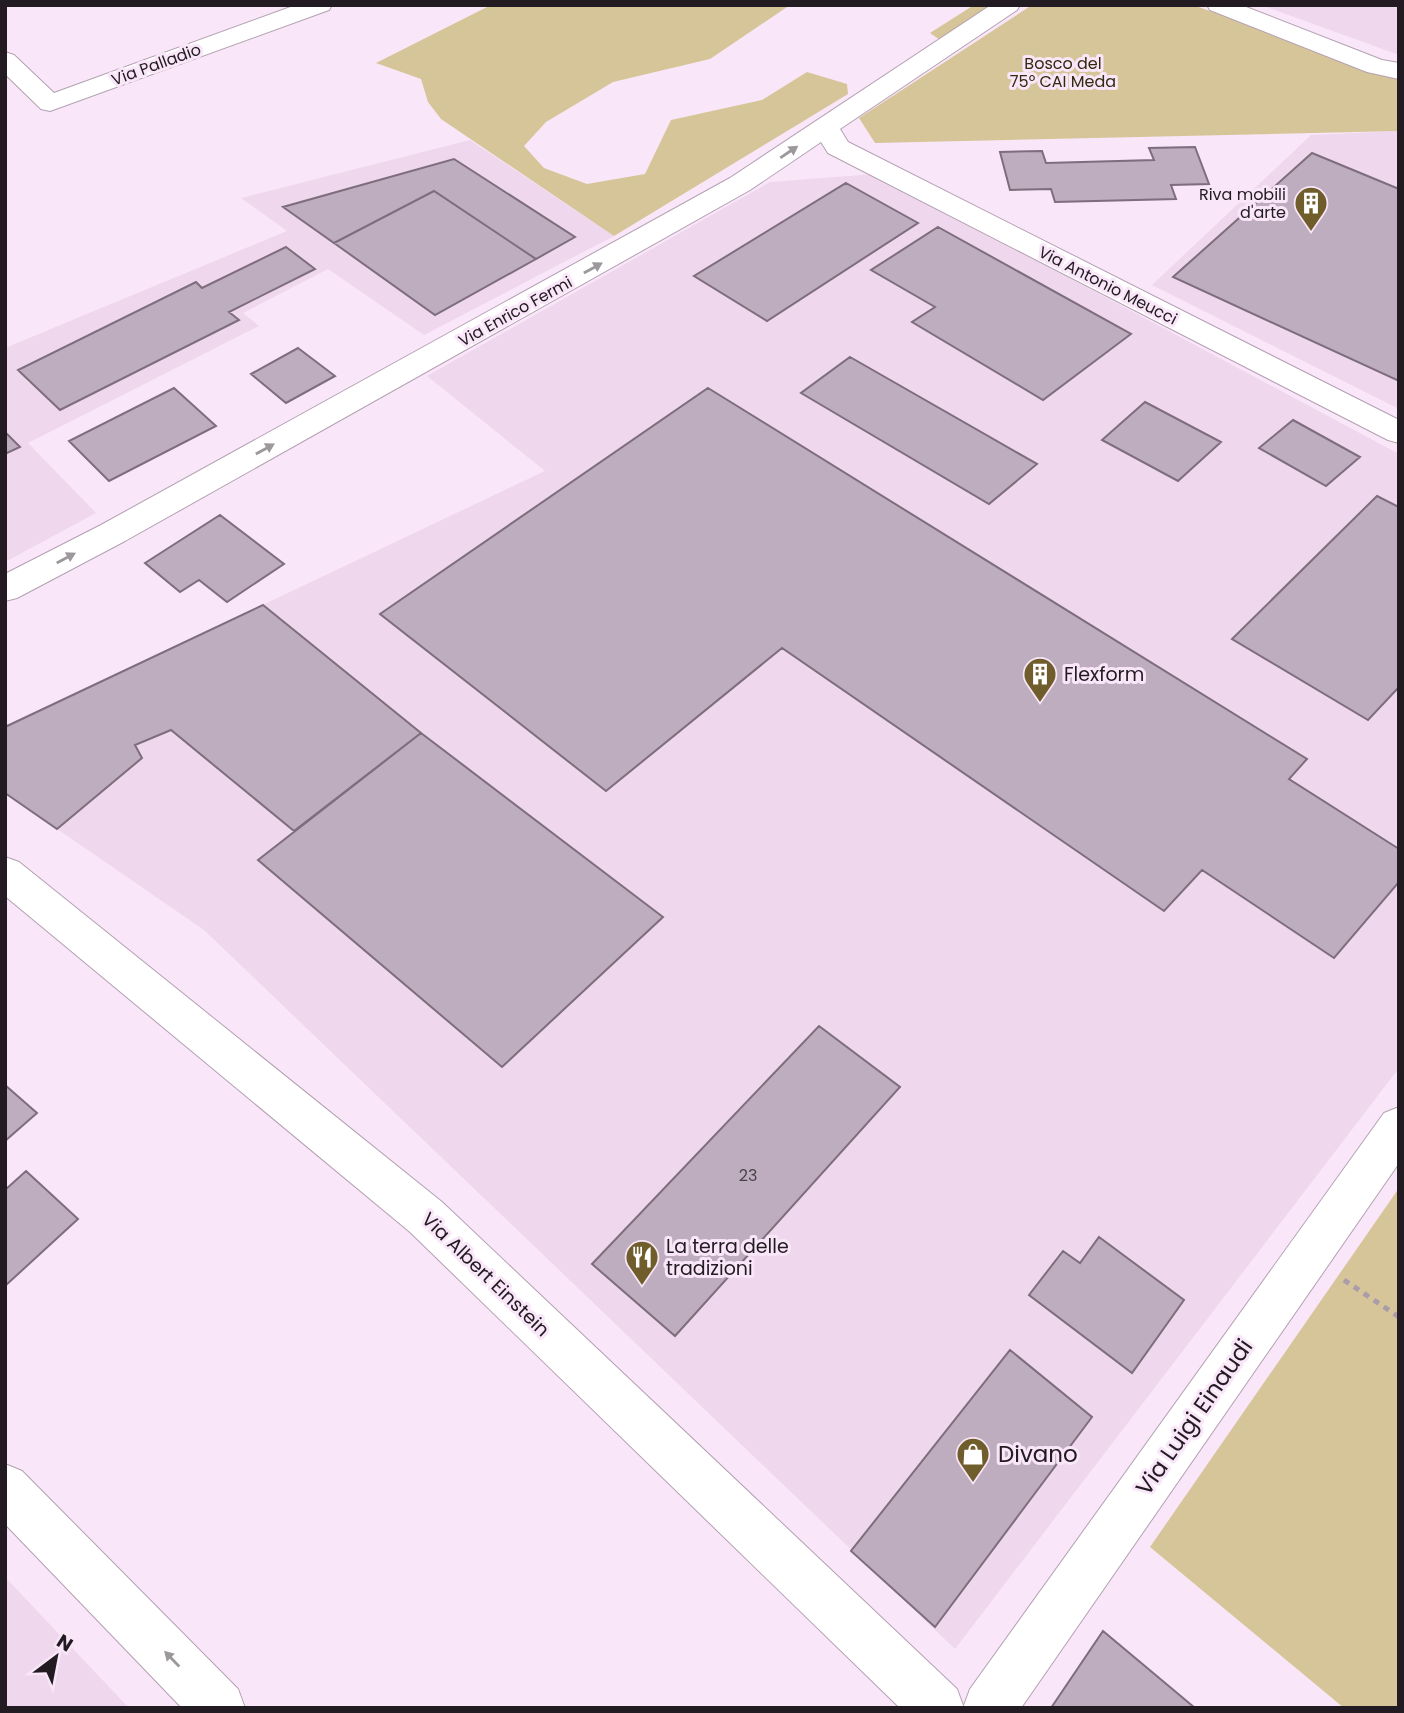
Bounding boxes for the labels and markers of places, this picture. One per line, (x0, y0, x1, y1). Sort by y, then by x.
place label: Riva mobili d'arte (1199, 183, 1286, 224)
building icon: Riva mobili d'arte (1292, 184, 1330, 233)
building icon: Flexform (1021, 655, 1059, 704)
place label: Flexform (1064, 661, 1144, 688)
place label: La terra delle tradizioni (666, 1233, 789, 1282)
restaurant icon: La terra delle tradizioni (623, 1238, 661, 1287)
shop icon: Divano (954, 1435, 992, 1484)
place label: Divano (998, 1438, 1078, 1470)

